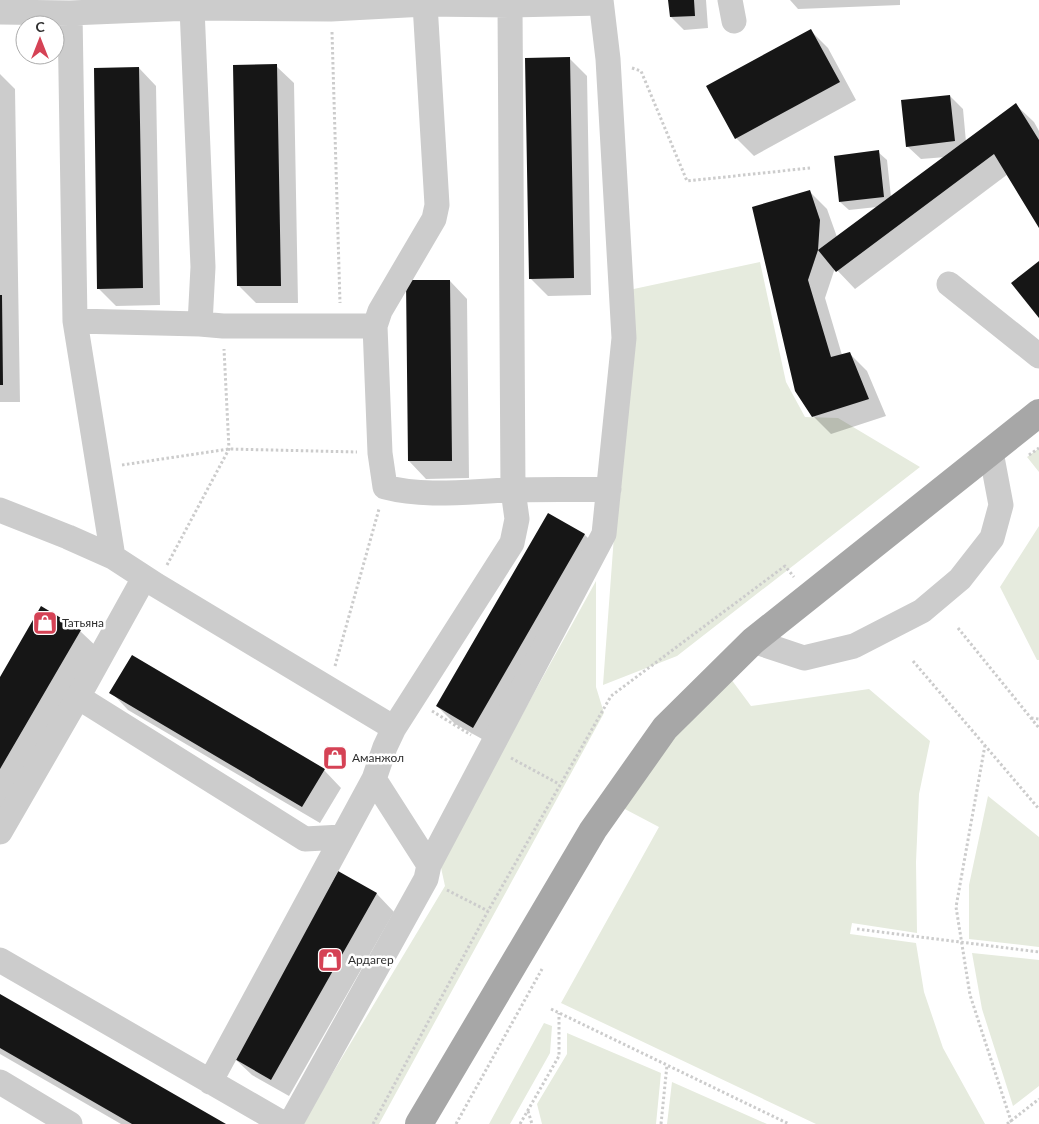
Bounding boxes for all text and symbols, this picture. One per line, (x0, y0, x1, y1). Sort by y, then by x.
north arrow (15, 15, 65, 65)
text: С (35, 18, 45, 35)
shop icon: Татьяна (32, 610, 58, 636)
place label: Татьяна (62, 615, 104, 630)
shop icon: Аманжол (322, 745, 348, 771)
place label: Аманжол (352, 750, 404, 765)
shop icon: Ардагер (317, 947, 343, 973)
place label: Ардагер (348, 952, 394, 967)

